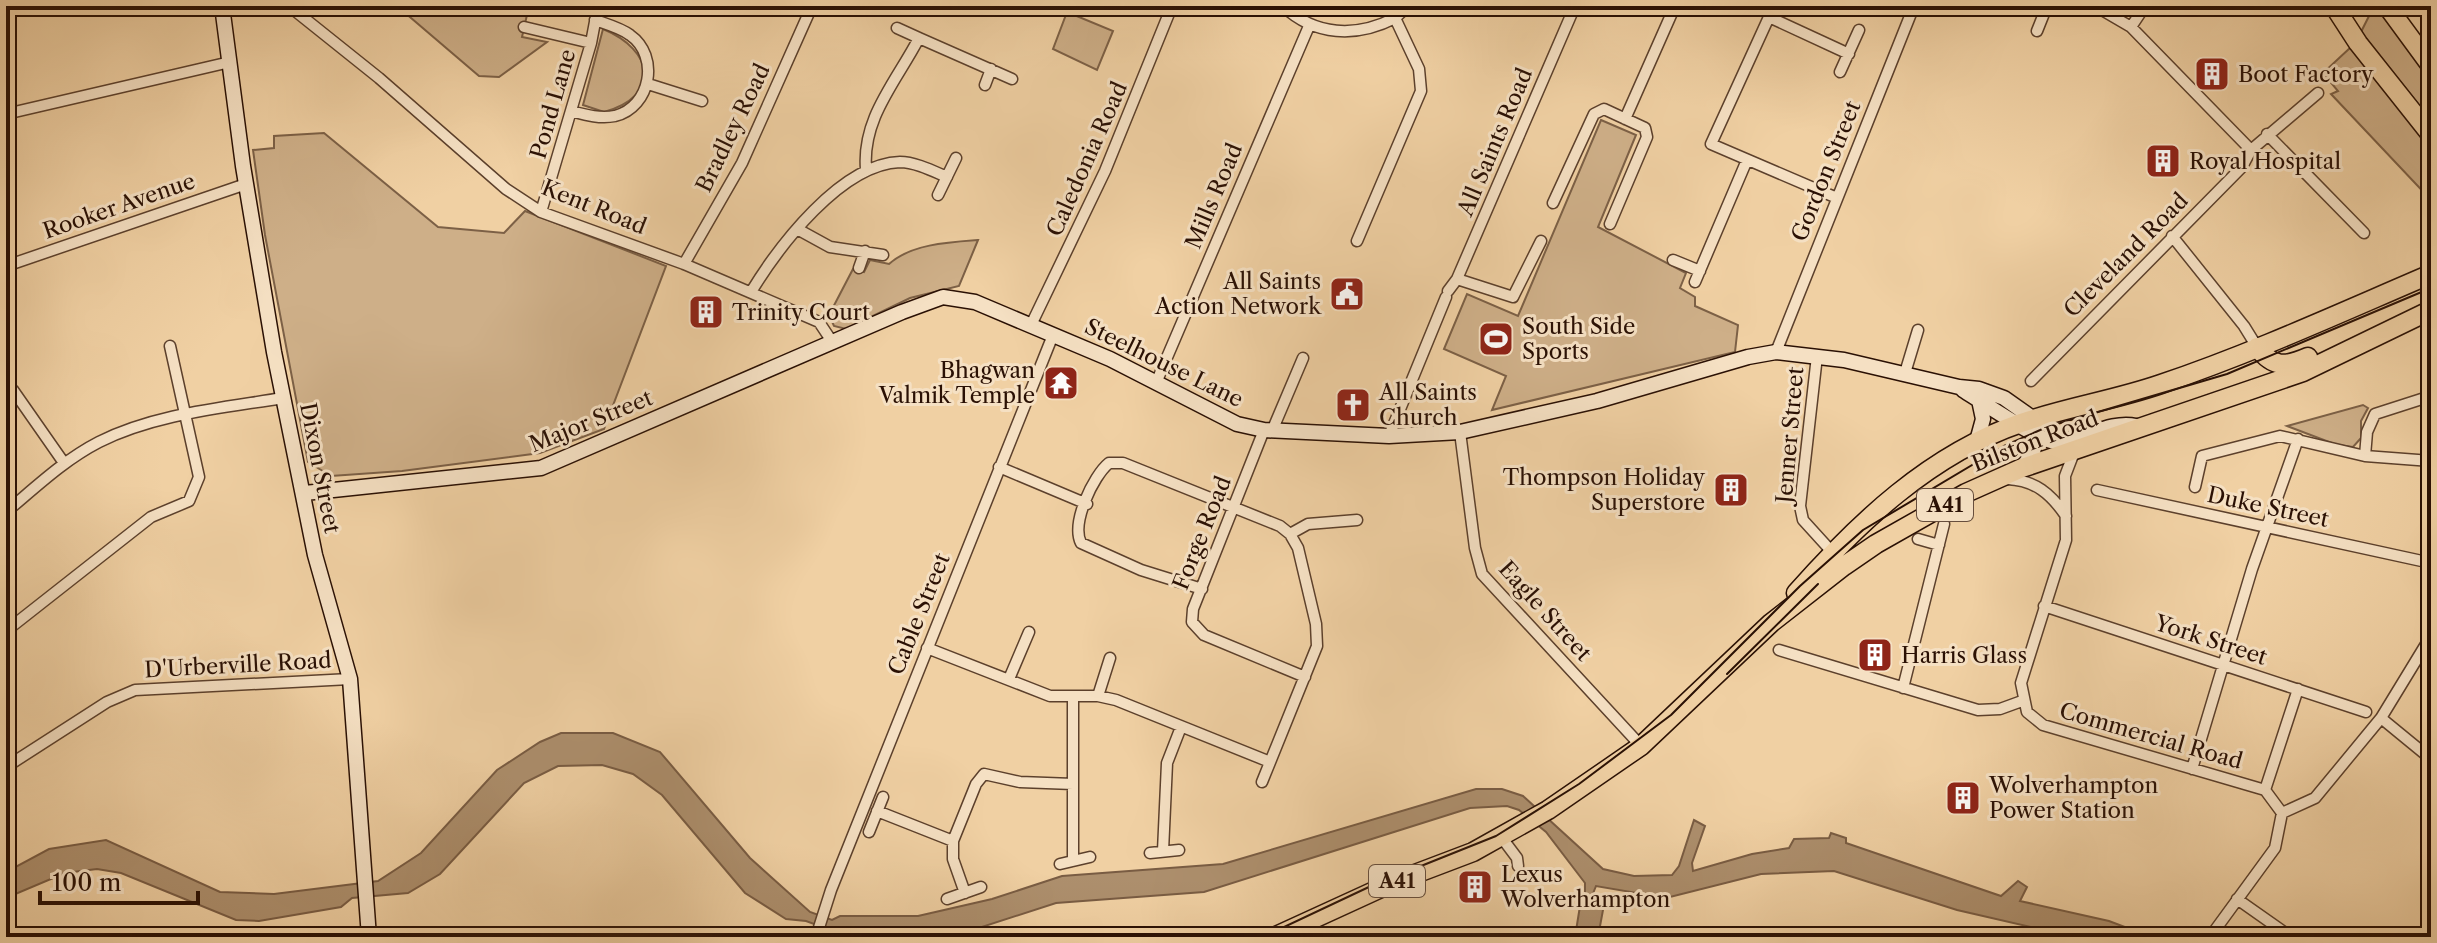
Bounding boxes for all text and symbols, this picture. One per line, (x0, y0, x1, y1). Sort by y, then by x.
street label: Pond Lane (525, 46, 581, 162)
building icon: Boot Factory (2193, 55, 2231, 93)
street label: Bradley Road (690, 59, 776, 197)
place label: Boot Factory (2238, 61, 2374, 88)
street label: All Saints Road (1451, 64, 1538, 221)
street label: Caledonia Road (1041, 78, 1133, 240)
street label: Gordon Street (1786, 97, 1867, 245)
street label: Mills Road (1180, 139, 1248, 253)
building icon: Royal Hospital (2144, 142, 2182, 180)
place label: Royal Hospital (2189, 148, 2341, 175)
street label: Rooker Avenue (39, 167, 199, 245)
street label: Kent Road (538, 174, 650, 240)
street label: Cleveland Road (2058, 187, 2194, 323)
place label: All Saints Action Network (1154, 268, 1322, 320)
public building icon: All Saints Action Network (1328, 275, 1366, 313)
building icon: Trinity Court (687, 293, 725, 331)
place label: Trinity Court (732, 299, 870, 326)
street label: Steelhouse Lane (1080, 313, 1248, 413)
place label: South Side Sports (1522, 313, 1635, 365)
sports icon: South Side Sports (1477, 320, 1515, 358)
place label: Bhagwan Valmik Temple (878, 357, 1035, 409)
temple icon: Bhagwan Valmik Temple (1042, 364, 1080, 402)
street label: Jenner Street (1770, 365, 1809, 507)
place label: All Saints Church (1378, 379, 1477, 431)
street label: Major Street (525, 384, 657, 458)
church icon: All Saints Church (1334, 386, 1372, 424)
street label: Dixon Street (294, 400, 346, 536)
street label: Bilston Road (1968, 405, 2102, 477)
place label: Thompson Holiday Superstore (1503, 464, 1706, 516)
building icon: Thompson Holiday Superstore (1712, 471, 1750, 509)
street label: Forge Road (1167, 472, 1237, 594)
street label: Duke Street (2205, 481, 2332, 533)
road number: A41 (1917, 489, 1973, 521)
street label: Cable Street (882, 549, 956, 679)
street label: Eagle Street (1493, 555, 1597, 667)
street label: York Street (2151, 609, 2271, 671)
building icon: Harris Glass (1856, 636, 1894, 674)
place label: Harris Glass (1901, 642, 2027, 669)
street label: D'Urberville Road (144, 647, 332, 683)
street label: Commercial Road (2056, 697, 2246, 775)
place label: Wolverhampton Power Station (1988, 772, 2159, 824)
building icon: Wolverhampton Power Station (1944, 779, 1982, 817)
scale bar (40, 855, 198, 905)
place label: Lexus Wolverhampton (1500, 861, 1671, 913)
road number: A41 (1369, 865, 1425, 897)
text: 100 m (52, 868, 121, 897)
building icon: Lexus Wolverhampton (1456, 868, 1494, 906)

